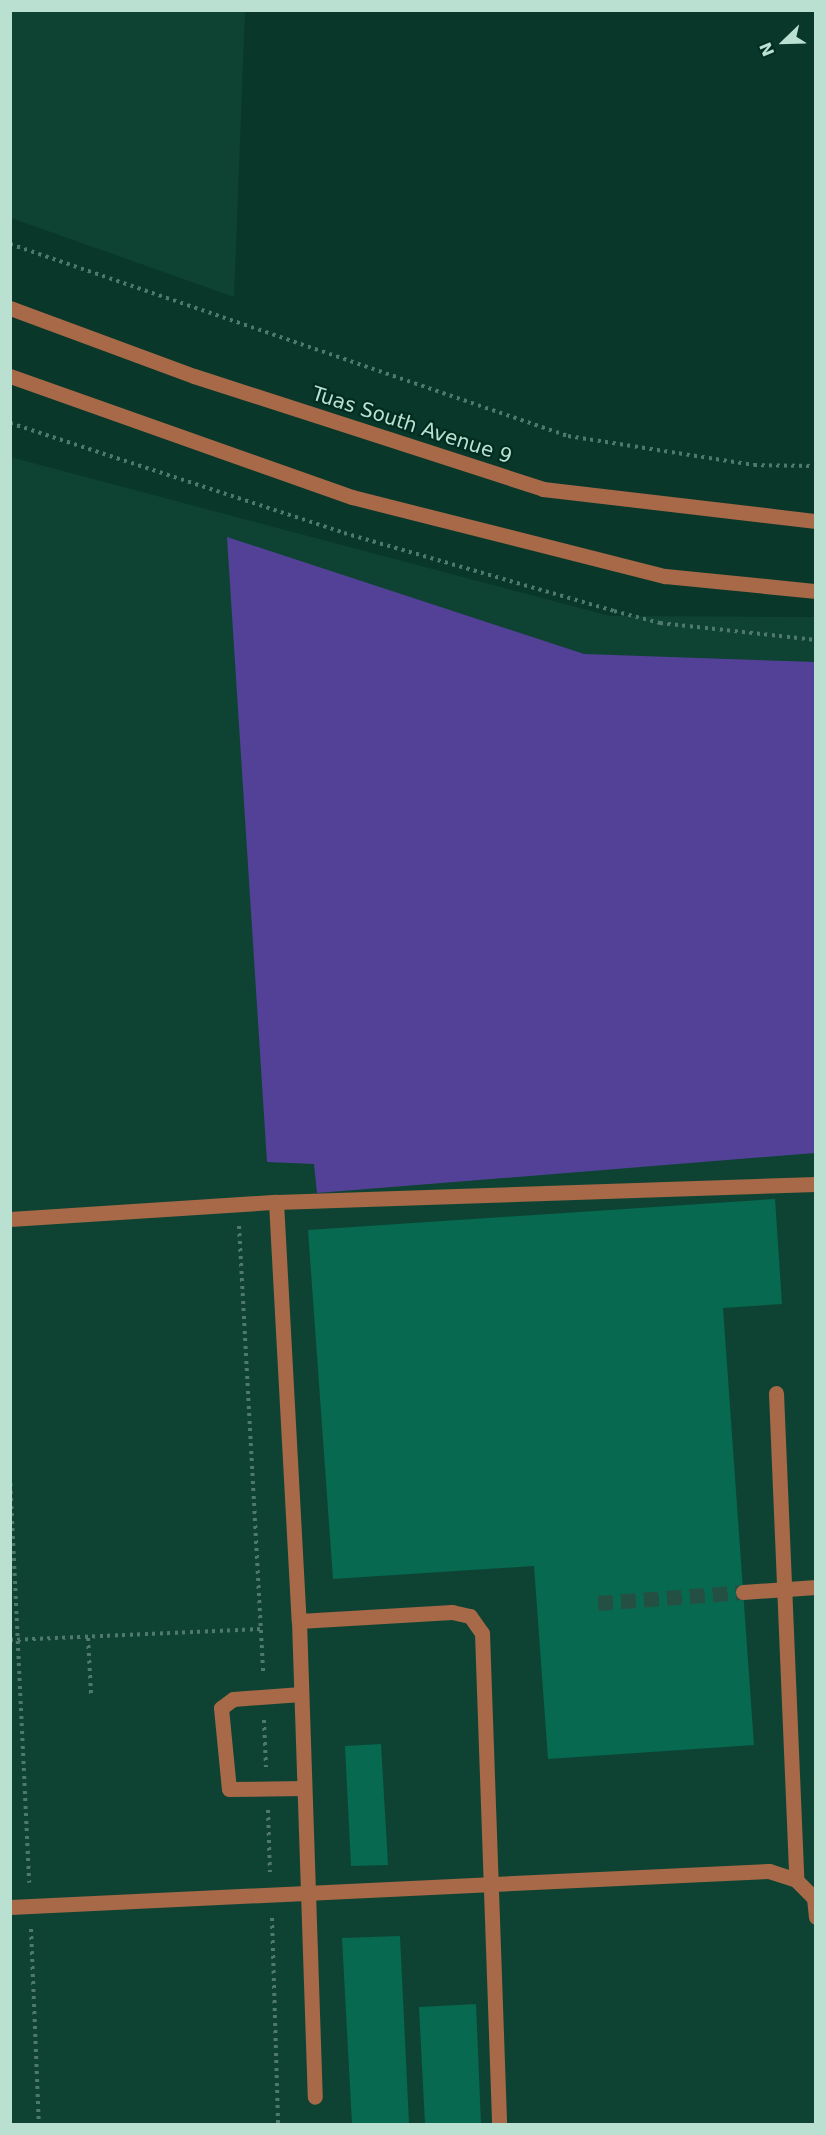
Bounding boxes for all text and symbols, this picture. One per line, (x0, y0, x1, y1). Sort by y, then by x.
north arrow (754, 12, 814, 72)
text: N (756, 39, 778, 59)
street label: Tuas South Avenue 9 (309, 381, 515, 469)

